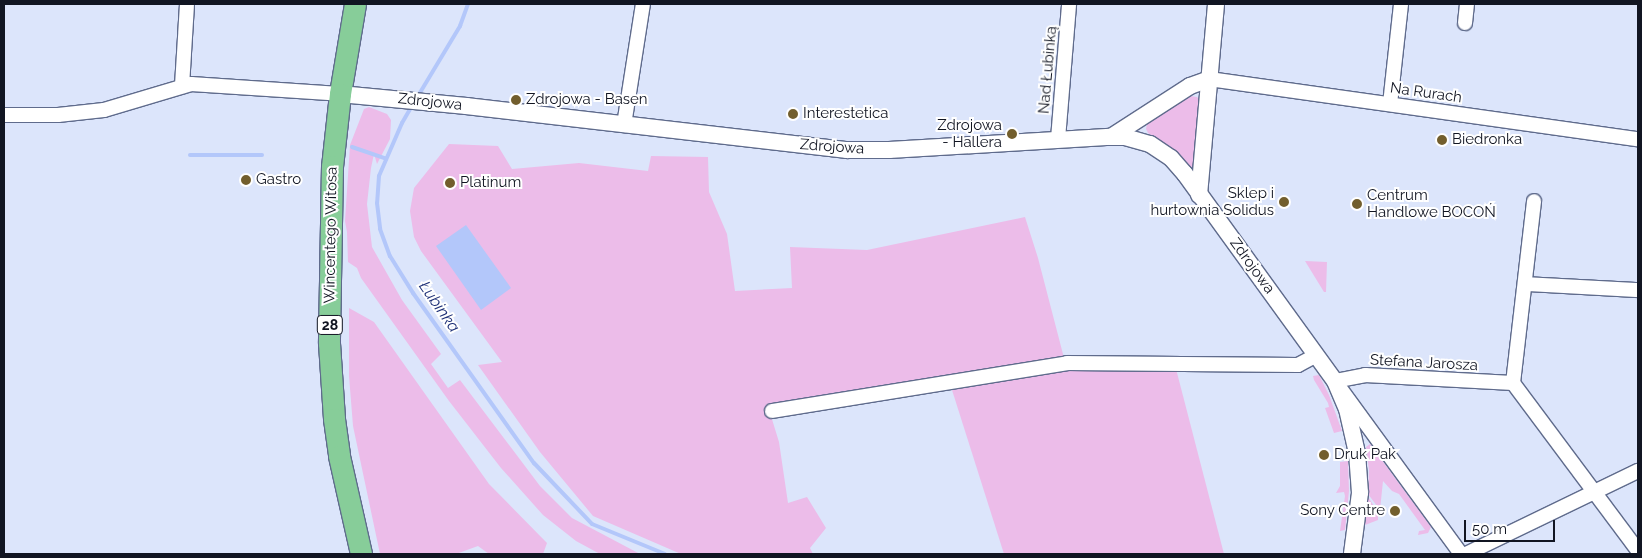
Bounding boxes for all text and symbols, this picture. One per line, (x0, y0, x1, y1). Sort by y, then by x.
street label: Nad Łubinką (1035, 25, 1061, 115)
street label: Na Rurach (1389, 79, 1463, 107)
street label: Zdrojowa (397, 90, 463, 114)
place label: Zdrojowa - Basen (526, 91, 648, 109)
marker: Zdrojowa - Basen (510, 94, 522, 106)
place label: Interestetica (803, 105, 888, 123)
marker: Interestetica (787, 108, 799, 120)
place label: Zdrojowa - Hallera (937, 116, 1002, 151)
marker: Zdrojowa - Hallera (1006, 128, 1018, 140)
place label: Biedronka (1452, 131, 1522, 149)
marker: Biedronka (1436, 134, 1448, 146)
street label: Zdrojowa (799, 136, 865, 158)
street label: Wincentego Witosa (321, 166, 341, 304)
place label: Gastro (256, 171, 301, 189)
marker: Gastro (240, 174, 252, 186)
place label: Platinum (460, 174, 521, 192)
marker: Platinum (444, 177, 456, 189)
place label: Sklep i hurtownia Solidus (1150, 184, 1274, 219)
place label: Centrum Handlowe BOCOŃ (1367, 186, 1496, 221)
marker: Sklep i hurtownia Solidus (1278, 196, 1290, 208)
marker: Centrum Handlowe BOCOŃ (1351, 198, 1363, 210)
street label: Zdrojowa (1226, 235, 1278, 297)
water label: Łubinka (415, 278, 463, 336)
road number: 28 (316, 314, 344, 336)
street label: Stefana Jarosza (1369, 351, 1479, 375)
place label: Druk Pak (1334, 446, 1396, 464)
marker: Druk Pak (1318, 449, 1330, 461)
place label: Sony Centre (1300, 502, 1385, 520)
marker: Sony Centre (1389, 505, 1401, 517)
scale bar (1467, 510, 1558, 542)
text: 50 m (1472, 520, 1507, 538)

